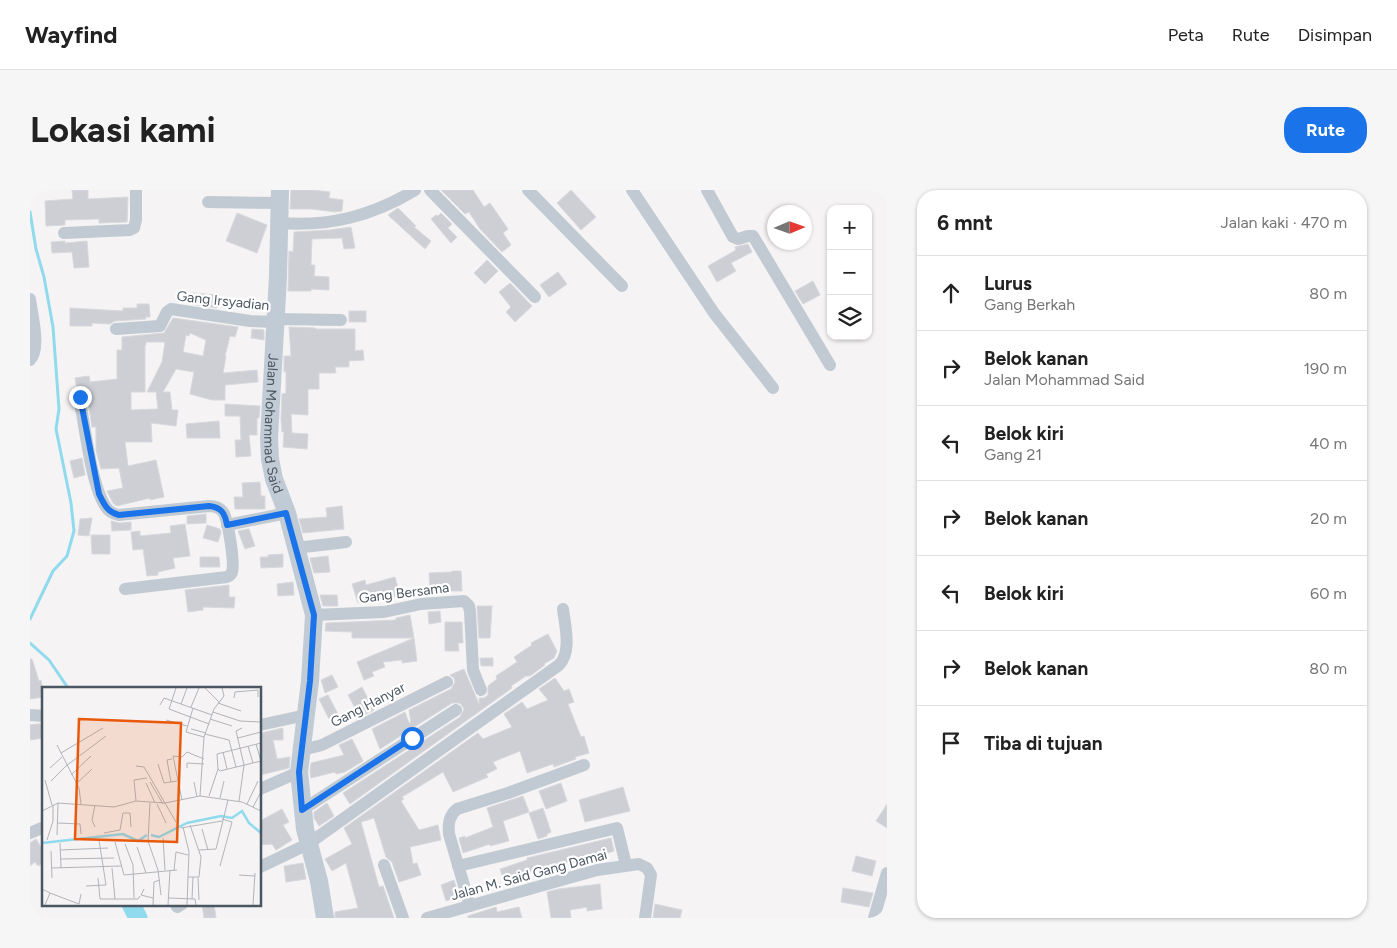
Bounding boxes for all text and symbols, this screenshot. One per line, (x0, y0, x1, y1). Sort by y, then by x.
text: Wayfind (25, 20, 118, 49)
text: Peta (1168, 24, 1204, 46)
text: Rute (1232, 24, 1270, 46)
text: Disimpan (1298, 24, 1372, 46)
button: Rute (1284, 107, 1367, 153)
text: Lokasi kami (30, 109, 216, 151)
north arrow (767, 205, 812, 250)
map controls (827, 205, 872, 340)
button: + (827, 205, 872, 250)
text: 6 mnt (937, 210, 993, 235)
text: Jalan kaki · 470 m (1221, 213, 1347, 232)
button: − (827, 250, 872, 295)
text: Lurus (984, 272, 1032, 295)
icon: ahead (937, 279, 965, 307)
text: 80 m (1309, 284, 1347, 303)
street label: Gang Irsyadian (176, 288, 270, 314)
button: layers (827, 295, 872, 340)
text: Gang Berkah (984, 295, 1075, 314)
text: Belok kanan (984, 347, 1088, 370)
street label: Jalan Mohammad Said (260, 353, 287, 496)
icon: right (937, 354, 965, 382)
text: 190 m (1304, 359, 1347, 378)
text: Jalan Mohammad Said (984, 370, 1145, 389)
route end (69, 386, 92, 409)
text: Belok kiri (984, 422, 1064, 445)
icon: left (937, 429, 965, 457)
text: 40 m (1309, 434, 1347, 453)
text: Gang 21 (984, 445, 1042, 464)
icon: right (937, 504, 965, 532)
text: Belok kanan (984, 507, 1088, 530)
text: 20 m (1310, 509, 1347, 528)
street label: Gang Bersama (358, 579, 450, 607)
icon: left (937, 579, 965, 607)
text: Belok kiri (984, 582, 1064, 605)
text: 60 m (1310, 584, 1347, 603)
icon: right (937, 654, 965, 682)
text: Belok kanan (984, 657, 1088, 680)
text: 80 m (1309, 659, 1347, 678)
street label: Gang Hanyar (328, 679, 408, 731)
inset map (42, 687, 261, 906)
route start (401, 727, 424, 750)
icon: arrive (937, 729, 965, 757)
text: Tiba di tujuan (984, 732, 1103, 755)
street label: Jalan M. Said Gang Damai (449, 846, 609, 904)

